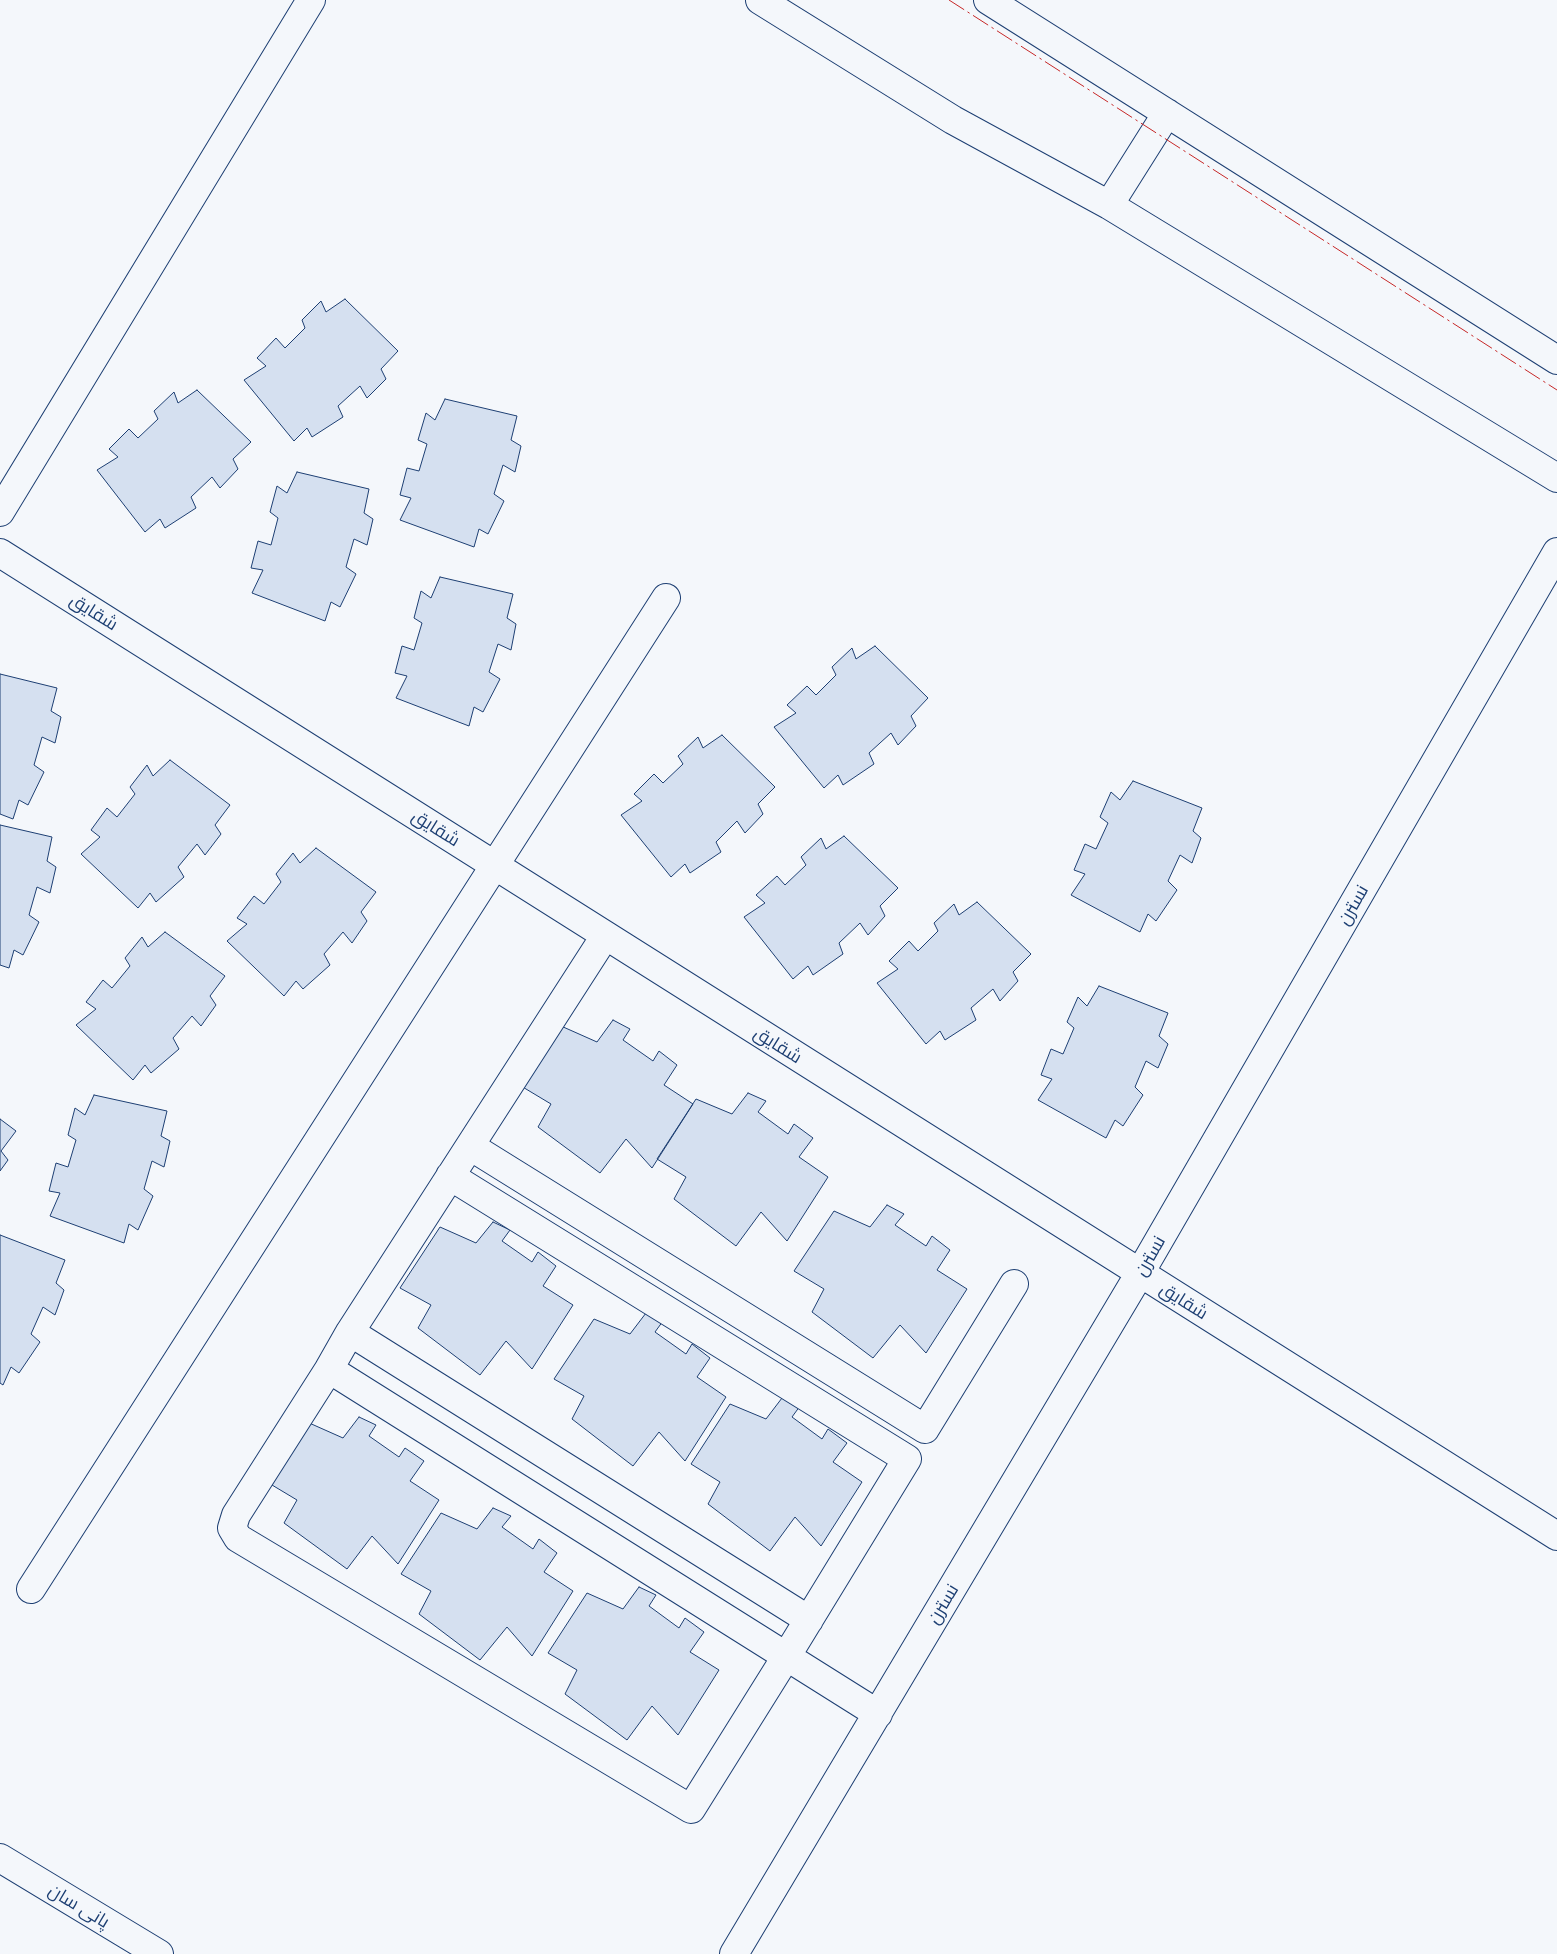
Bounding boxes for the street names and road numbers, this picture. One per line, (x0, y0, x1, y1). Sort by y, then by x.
street label: شقایق (66, 589, 122, 635)
street label: شقایق (408, 805, 464, 851)
street label: نسترن (1333, 881, 1373, 929)
street label: شقایق (750, 1022, 806, 1068)
street label: نسترن (1130, 1232, 1170, 1280)
street label: شقایق (1156, 1278, 1212, 1324)
street label: نسترن (923, 1580, 963, 1628)
street label: پانی سان (44, 1879, 114, 1933)

